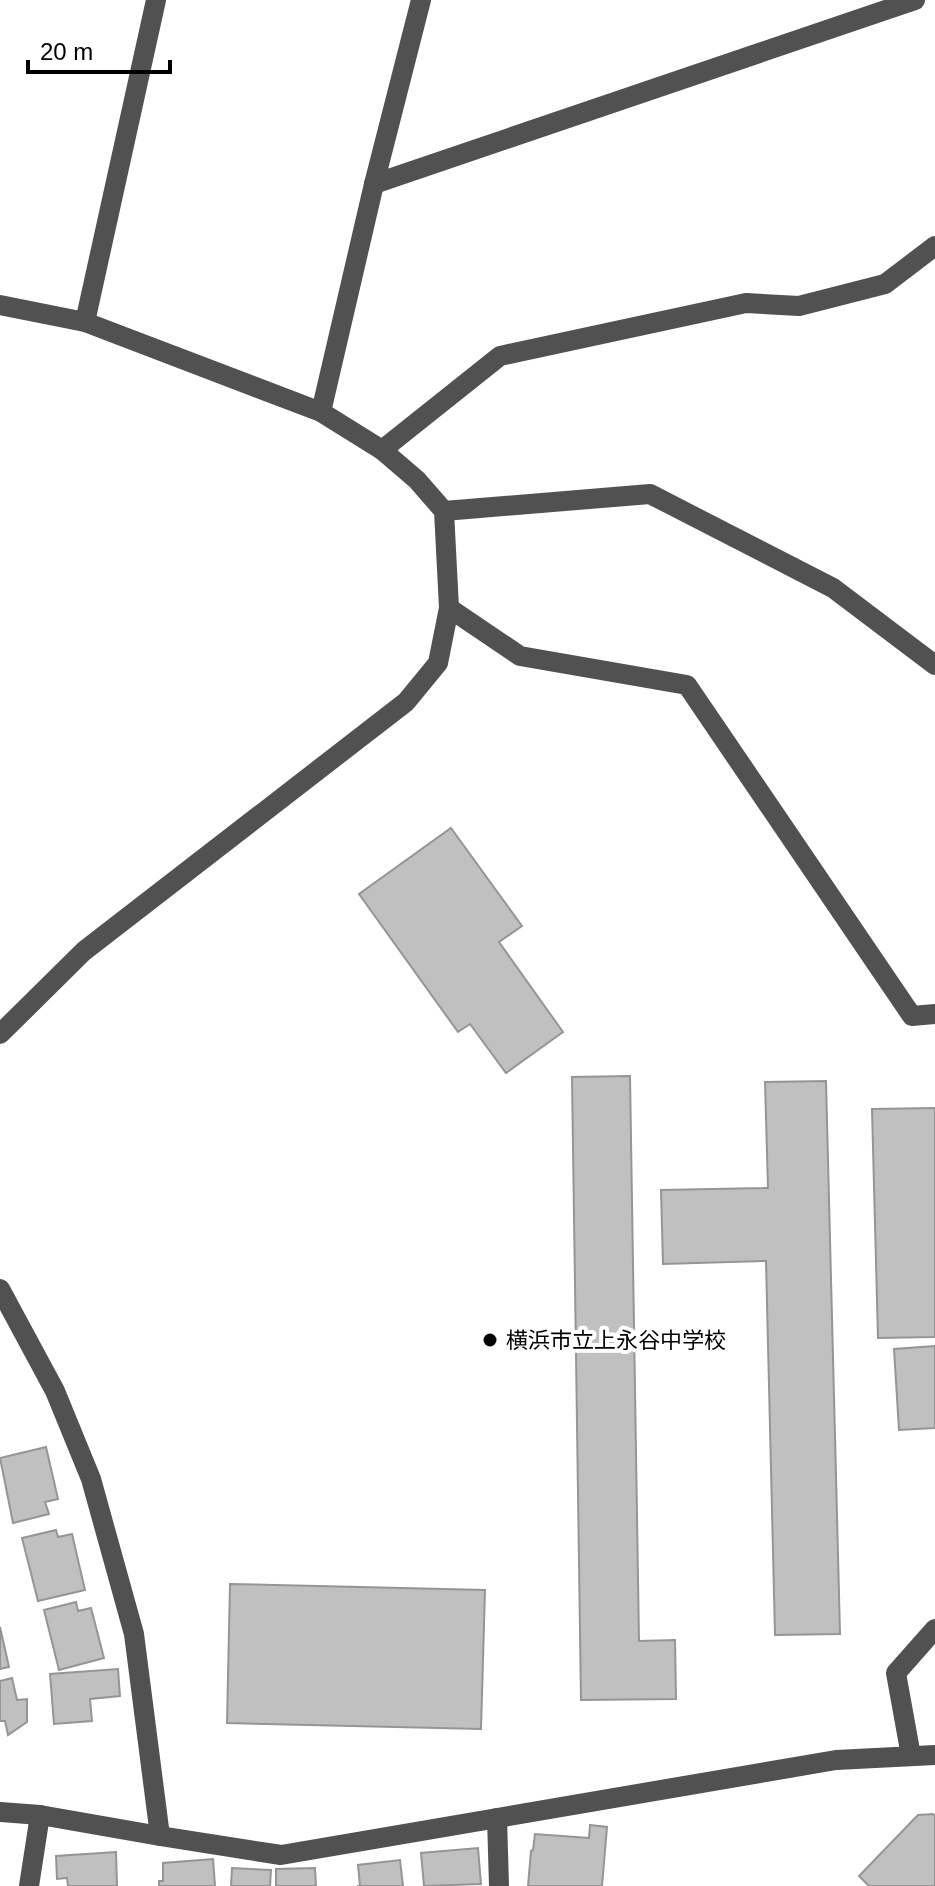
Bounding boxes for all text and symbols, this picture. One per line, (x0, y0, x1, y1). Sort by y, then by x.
scale bar (28, 24, 170, 74)
text: 20 m (40, 38, 93, 65)
place label: 横浜市立上永谷中学校 (506, 1328, 726, 1353)
marker: 横浜市立上永谷中学校 (481, 1331, 499, 1349)

